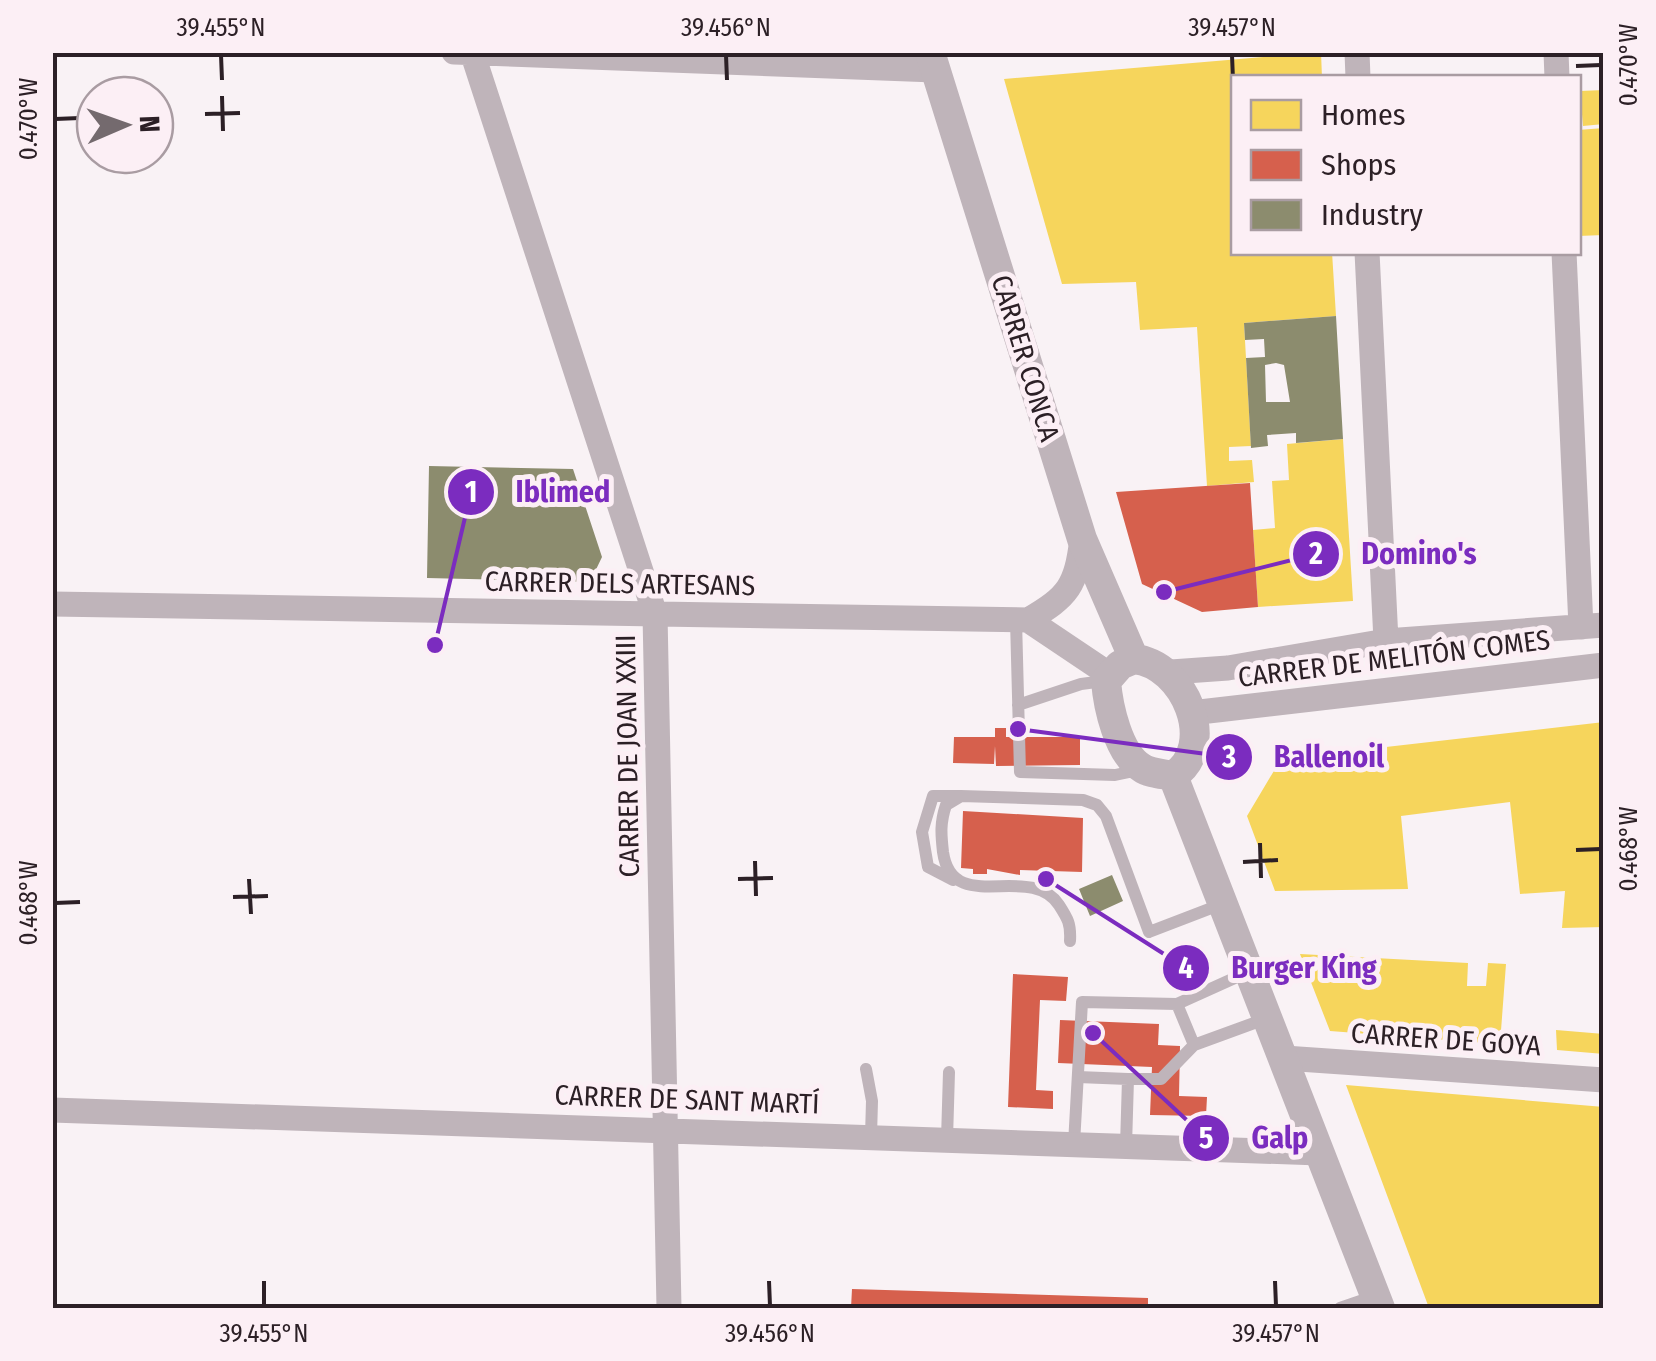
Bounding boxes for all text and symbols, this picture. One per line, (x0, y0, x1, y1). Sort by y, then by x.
text: 39.455°N (177, 13, 265, 43)
text: 39.456°N (681, 13, 771, 43)
text: 39.457°N (1188, 13, 1276, 43)
text: 0.470°W (1614, 24, 1644, 106)
north arrow (75, 75, 175, 175)
legend (1231, 75, 1581, 255)
text: 0.470°W (14, 78, 44, 160)
text: Homes (1321, 97, 1406, 133)
text: N (133, 115, 166, 133)
text: Shops (1321, 147, 1396, 183)
text: Industry (1321, 197, 1424, 233)
street label: CARRER CONCA (985, 271, 1066, 445)
callout: Iblimed (446, 462, 630, 522)
text: 1 (465, 474, 477, 510)
text: Iblimed (516, 474, 610, 510)
callout: Domino's (1291, 524, 1497, 584)
text: 2 (1308, 536, 1323, 572)
text: Domino's (1361, 536, 1477, 572)
street label: CARRER DELS ARTESANS (484, 565, 756, 602)
street label: CARRER DE MELITÓN COMES (1236, 623, 1552, 694)
street label: CARRER DE JOAN XXIII (609, 634, 646, 878)
callout: Ballenoil (1204, 727, 1404, 787)
text: 3 (1221, 739, 1236, 775)
text: Ballenoil (1274, 739, 1385, 775)
text: 0.468°W (1614, 806, 1644, 891)
text: 0.468°W (14, 860, 44, 945)
callout: Burger King (1161, 938, 1397, 998)
text: 4 (1178, 950, 1194, 986)
text: Burger King (1231, 950, 1377, 986)
street label: CARRER DE GOYA (1350, 1016, 1542, 1063)
street label: CARRER DE SANT MARTÍ (554, 1078, 820, 1121)
callout: Galp (1181, 1108, 1328, 1168)
text: 5 (1199, 1120, 1213, 1156)
text: Galp (1252, 1120, 1308, 1156)
text: 39.455°N (220, 1319, 308, 1349)
text: 39.456°N (725, 1319, 815, 1349)
text: 39.457°N (1232, 1319, 1320, 1349)

